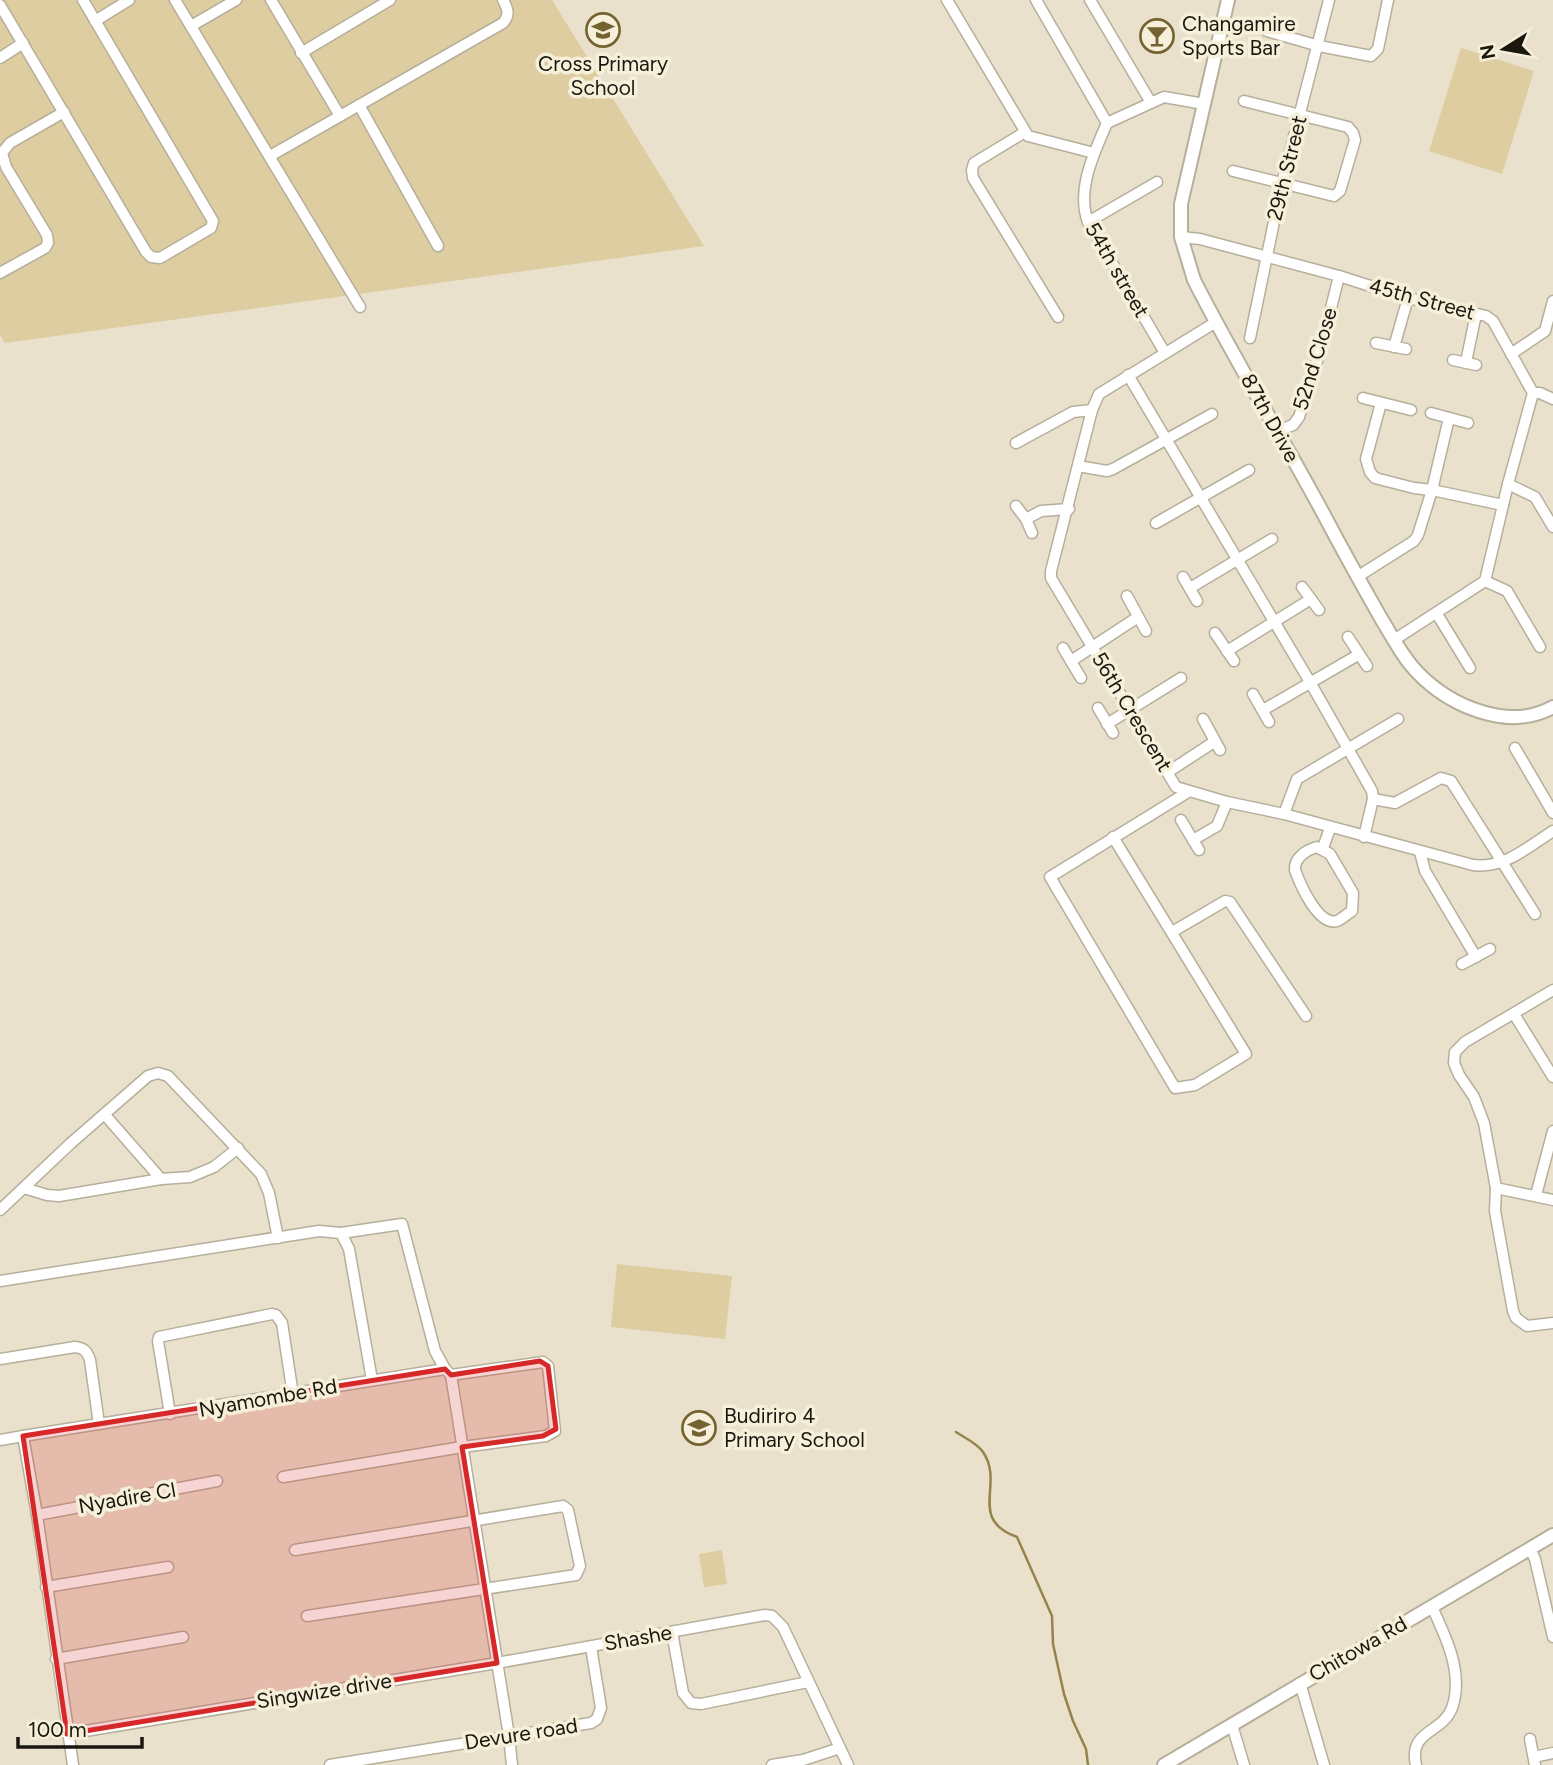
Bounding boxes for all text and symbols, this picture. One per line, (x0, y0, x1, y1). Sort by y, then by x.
school or university icon: Cross Primary School (584, 11, 622, 49)
place label: Changamire Sports Bar (1182, 11, 1296, 60)
north arrow (1469, 14, 1539, 84)
bar icon: Changamire Sports Bar (1138, 17, 1176, 55)
text: N (1475, 43, 1500, 62)
place label: Cross Primary School (538, 51, 668, 100)
street label: 29th Street (1261, 113, 1312, 223)
street label: 54th street (1080, 218, 1155, 322)
street label: 45th Street (1366, 272, 1478, 325)
street label: 52nd Close (1287, 304, 1342, 413)
street label: 87th Drive (1236, 369, 1305, 466)
street label: 56th Crescent (1087, 648, 1178, 776)
street label: Nyamombe Rd (197, 1373, 339, 1422)
place label: Budiriro 4 Primary School (724, 1403, 865, 1452)
school or university icon: Budiriro 4 Primary School (680, 1409, 718, 1447)
street label: Nyadire Cl (76, 1477, 178, 1518)
street label: Chitowa Rd (1304, 1610, 1411, 1687)
street label: Shashe (602, 1619, 674, 1656)
street label: Singwize drive (255, 1667, 393, 1714)
scale bar (18, 1706, 142, 1750)
street label: Devure road (463, 1712, 579, 1755)
text: 100 m (28, 1717, 87, 1742)

